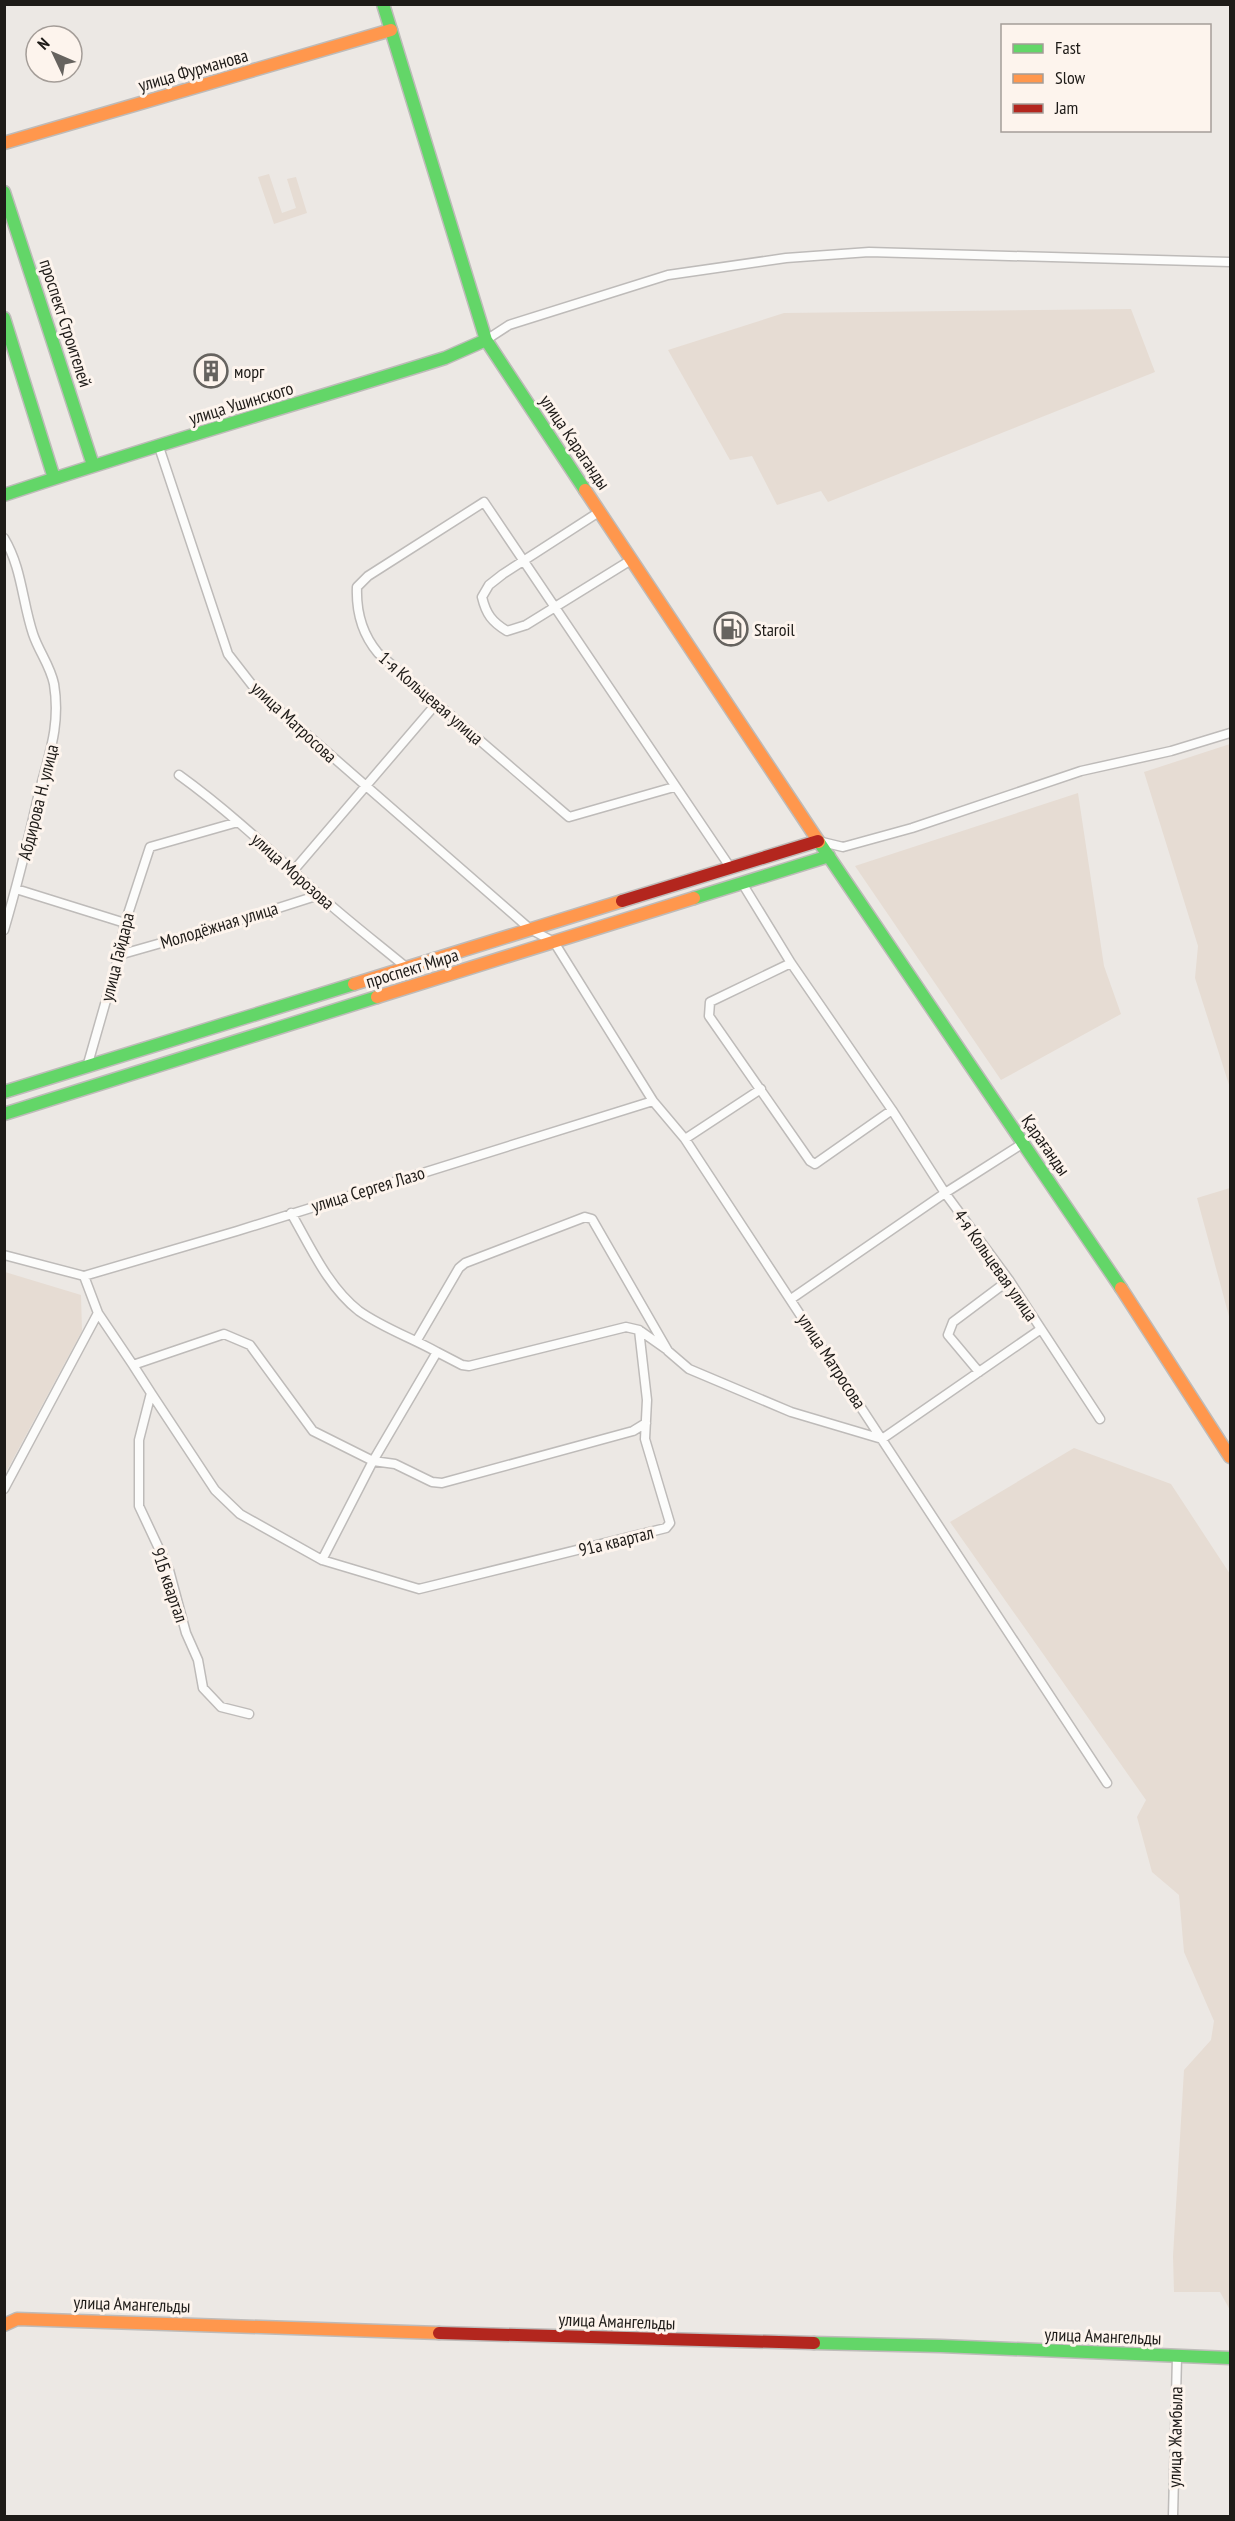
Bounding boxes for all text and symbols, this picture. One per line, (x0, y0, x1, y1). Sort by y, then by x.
north arrow (24, 24, 84, 84)
legend (1001, 24, 1211, 132)
text: N (33, 34, 53, 54)
text: Fast (1055, 36, 1081, 59)
street label: улица Фурманова (135, 43, 251, 97)
text: Slow (1055, 66, 1086, 89)
text: Jam (1054, 96, 1078, 119)
street label: проспект Строителей (35, 256, 97, 390)
building icon: морг (193, 353, 229, 389)
place label: морг (234, 360, 265, 383)
street label: улица Ушинского (186, 376, 296, 430)
street label: улица Караганды (535, 390, 615, 494)
fuel station icon: Staroil (713, 611, 749, 647)
place label: Staroil (754, 618, 795, 641)
street label: 1-я Кольцевая улица (374, 646, 488, 750)
street label: улица Матросова (246, 676, 342, 768)
street label: Абдирова Н. улица (13, 742, 63, 862)
street label: улица Морозова (247, 828, 339, 914)
street label: Молодёжная улица (157, 896, 281, 954)
street label: улица Гайдара (95, 910, 139, 1004)
street label: проспект Мира (363, 943, 461, 993)
street label: Қарағанды (1017, 1110, 1075, 1180)
street label: улица Сергея Лазо (308, 1161, 428, 1217)
street label: 4-я Кольцевая улица (949, 1205, 1043, 1325)
street label: улица Матросова (793, 1309, 871, 1413)
street label: 91а квартал (576, 1521, 656, 1561)
street label: 91Б квартал (147, 1545, 193, 1625)
street label: улица Амангельды (73, 2290, 191, 2318)
street label: улица Амангельды (558, 2307, 676, 2335)
street label: улица Амангельды (1044, 2322, 1162, 2350)
street label: улица Жамбыла (1163, 2386, 1187, 2488)

